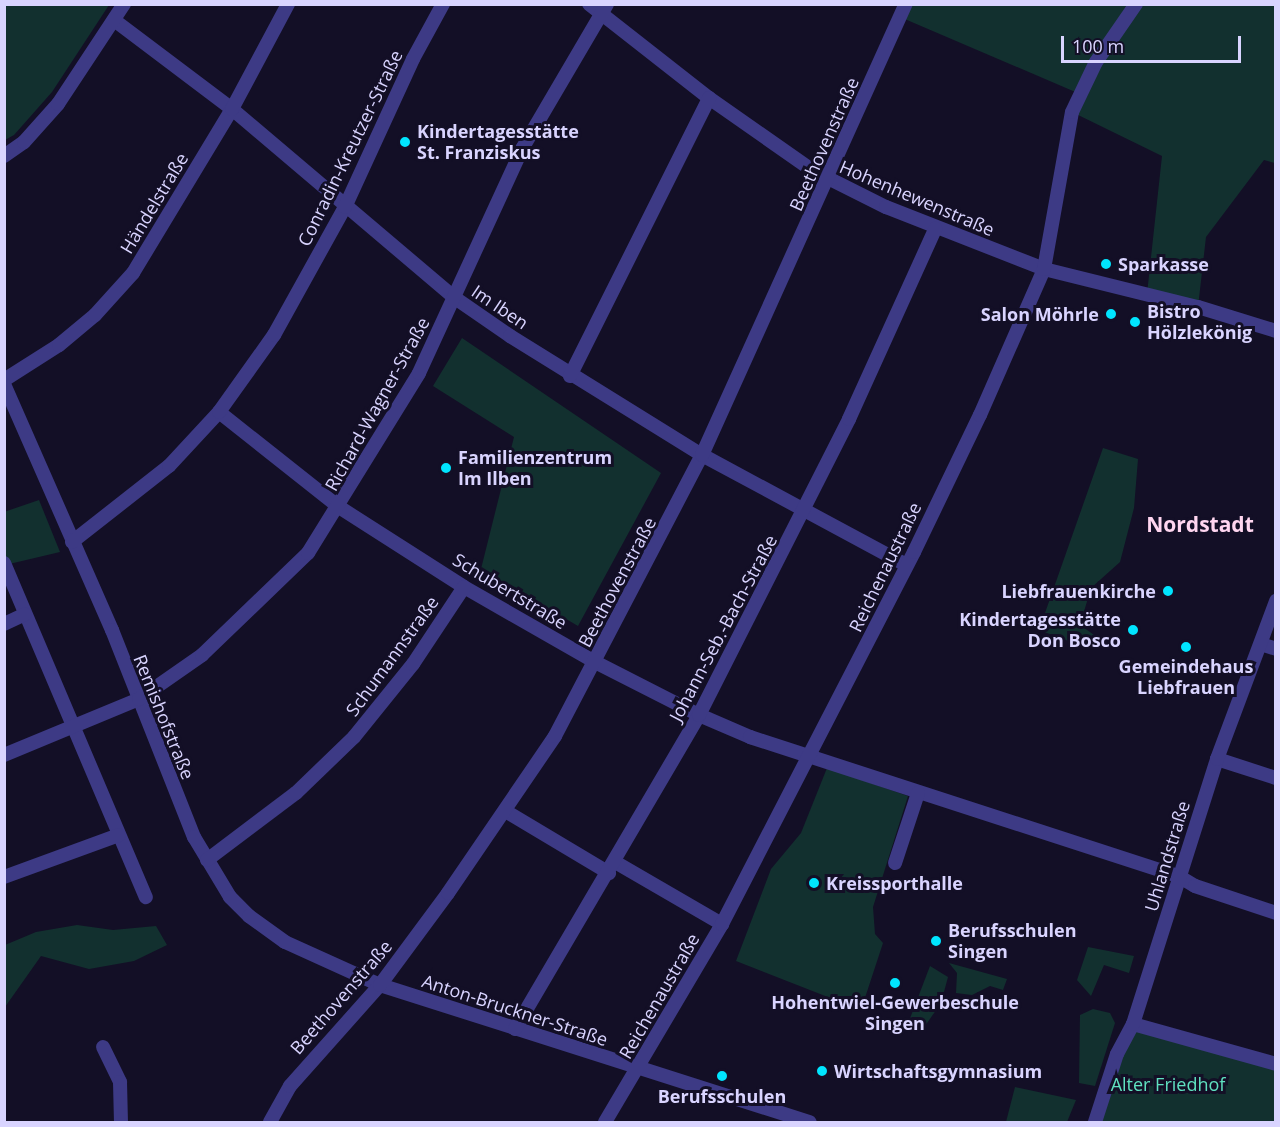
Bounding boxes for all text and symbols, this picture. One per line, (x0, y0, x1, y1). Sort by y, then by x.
scale bar (1064, 24, 1244, 62)
text: 100 m (1072, 34, 1124, 58)
street label: Conradin-Kreutzer-Straße (293, 46, 407, 250)
street label: Beethovenstraße (785, 74, 863, 214)
place label: Kindertagesstätte St. Franziskus (417, 121, 579, 164)
marker: Kindertagesstätte St. Franziskus (398, 135, 412, 149)
street label: Händelstraße (115, 149, 193, 257)
street label: Hohenhewenstraße (836, 156, 998, 240)
place label: Sparkasse (1118, 253, 1209, 275)
marker: Sparkasse (1099, 257, 1113, 271)
street label: Im Iben (468, 280, 532, 334)
place label: Bistro Hölzlekönig (1147, 301, 1252, 344)
place label: Salon Möhrle (981, 303, 1099, 325)
marker: Salon Möhrle (1104, 307, 1118, 321)
street label: Richard-Wagner-Straße (320, 313, 434, 495)
marker: Bistro Hölzlekönig (1128, 315, 1142, 329)
place label: Familienzentrum Im Ilben (458, 447, 612, 490)
marker: Familienzentrum Im Ilben (439, 461, 453, 475)
street label: Reichenaustraße (844, 499, 926, 635)
district label: Nordstadt (1146, 511, 1254, 537)
street label: Beethovenstraße (574, 513, 660, 651)
street label: Johann-Seb.-Bach-Straße (665, 531, 781, 725)
street label: Schubertstraße (449, 548, 571, 634)
place label: Liebfrauenkirche (1001, 580, 1156, 602)
marker: Liebfrauenkirche (1161, 584, 1175, 598)
street label: Schumannstraße (341, 592, 443, 720)
place label: Kindertagesstätte Don Bosco (959, 609, 1121, 652)
marker: Kindertagesstätte Don Bosco (1126, 623, 1140, 637)
marker: Gemeindehaus Liebfrauen (1179, 640, 1193, 654)
street label: Remishofstraße (129, 651, 199, 783)
place label: Gemeindehaus Liebfrauen (1119, 656, 1253, 698)
street label: Uhlandstraße (1140, 798, 1194, 914)
place label: Kreissporthalle (826, 872, 963, 894)
marker: Kreissporthalle (807, 876, 821, 890)
place label: Berufsschulen Singen (948, 920, 1076, 962)
street label: Reichenaustraße (614, 929, 704, 1063)
marker: Berufsschulen Singen (929, 934, 943, 948)
street label: Beethovenstraße (286, 936, 396, 1058)
street label: Anton-Bruckner-Straße (419, 970, 611, 1050)
marker: Hohentwiel-Gewerbeschule Singen (888, 976, 902, 990)
place label: Hohentwiel-Gewerbeschule Singen (771, 992, 1019, 1034)
place label: Wirtschaftsgymnasium (834, 1060, 1042, 1082)
marker: Wirtschaftsgymnasium (815, 1064, 829, 1078)
marker: Berufsschulen (715, 1069, 729, 1083)
park label: Alter Friedhof (1111, 1073, 1225, 1095)
place label: Berufsschulen (658, 1085, 786, 1107)

